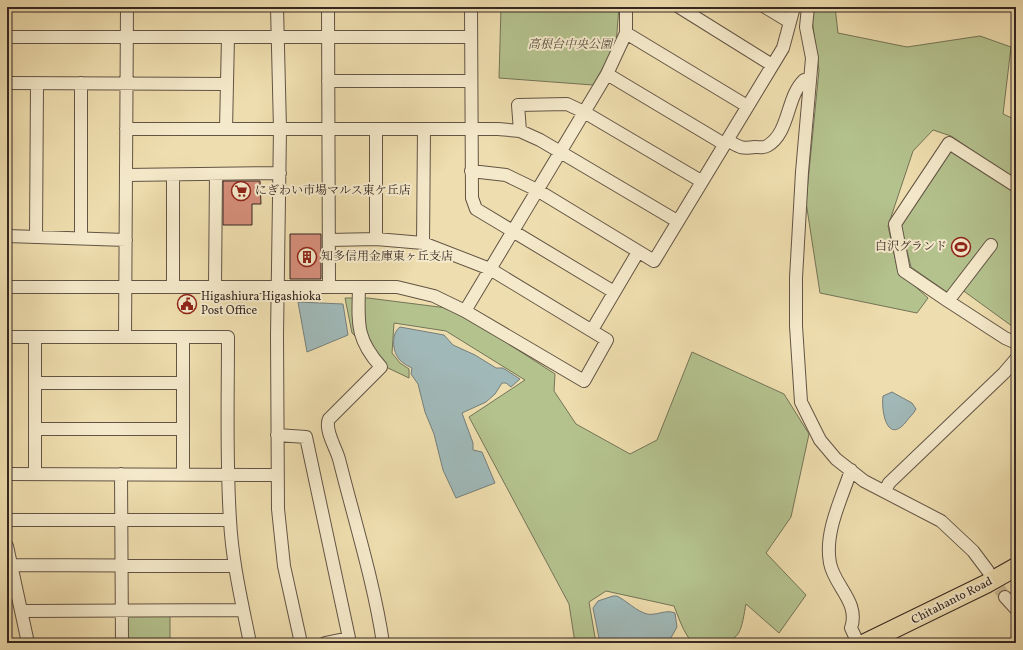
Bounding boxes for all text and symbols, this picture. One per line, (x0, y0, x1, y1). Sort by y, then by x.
park label: 高根台中央公園 (528, 37, 614, 53)
supermarket icon: にぎわい市場マルス東ケ丘店 (230, 180, 252, 202)
place label: にぎわい市場マルス東ケ丘店 (255, 183, 411, 199)
sports icon: 白沢グランド (950, 236, 972, 258)
place label: 白沢グランド (875, 239, 947, 255)
building icon: 知多信用金庫東ヶ丘支店 (296, 246, 318, 268)
place label: 知多信用金庫東ヶ丘支店 (321, 249, 453, 265)
place label: Higashiura Higashioka Post Office (201, 289, 321, 319)
public building icon: Higashiura Higashioka Post Office (176, 293, 198, 315)
street label: Chitahanto Road (909, 574, 996, 628)

